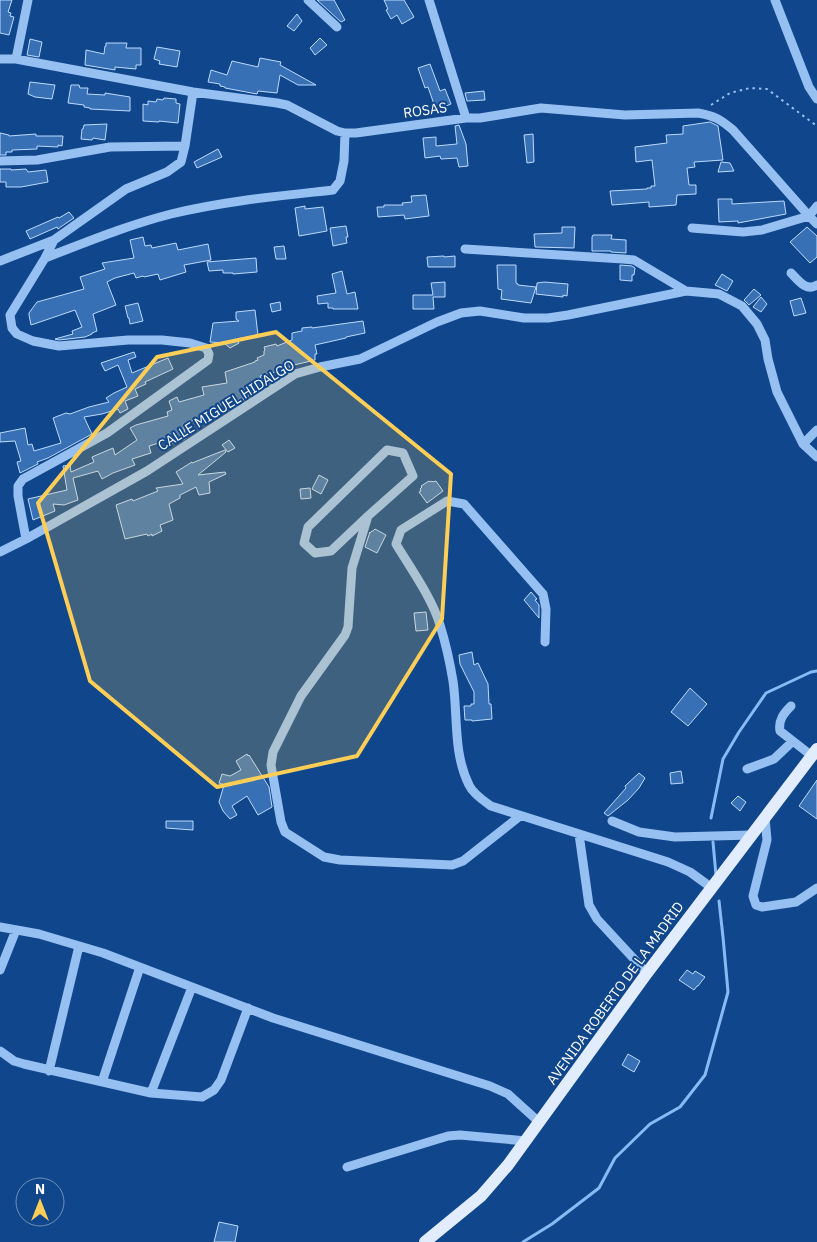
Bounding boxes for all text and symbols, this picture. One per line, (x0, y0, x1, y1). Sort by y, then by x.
street label: ROSAS (402, 98, 448, 122)
street label: CALLE MIGUEL HIDALGO (154, 356, 298, 454)
street label: AVENIDA ROBERTO DE LA MADRID (543, 898, 687, 1088)
north arrow (15, 1177, 65, 1227)
text: N (35, 1180, 45, 1198)

